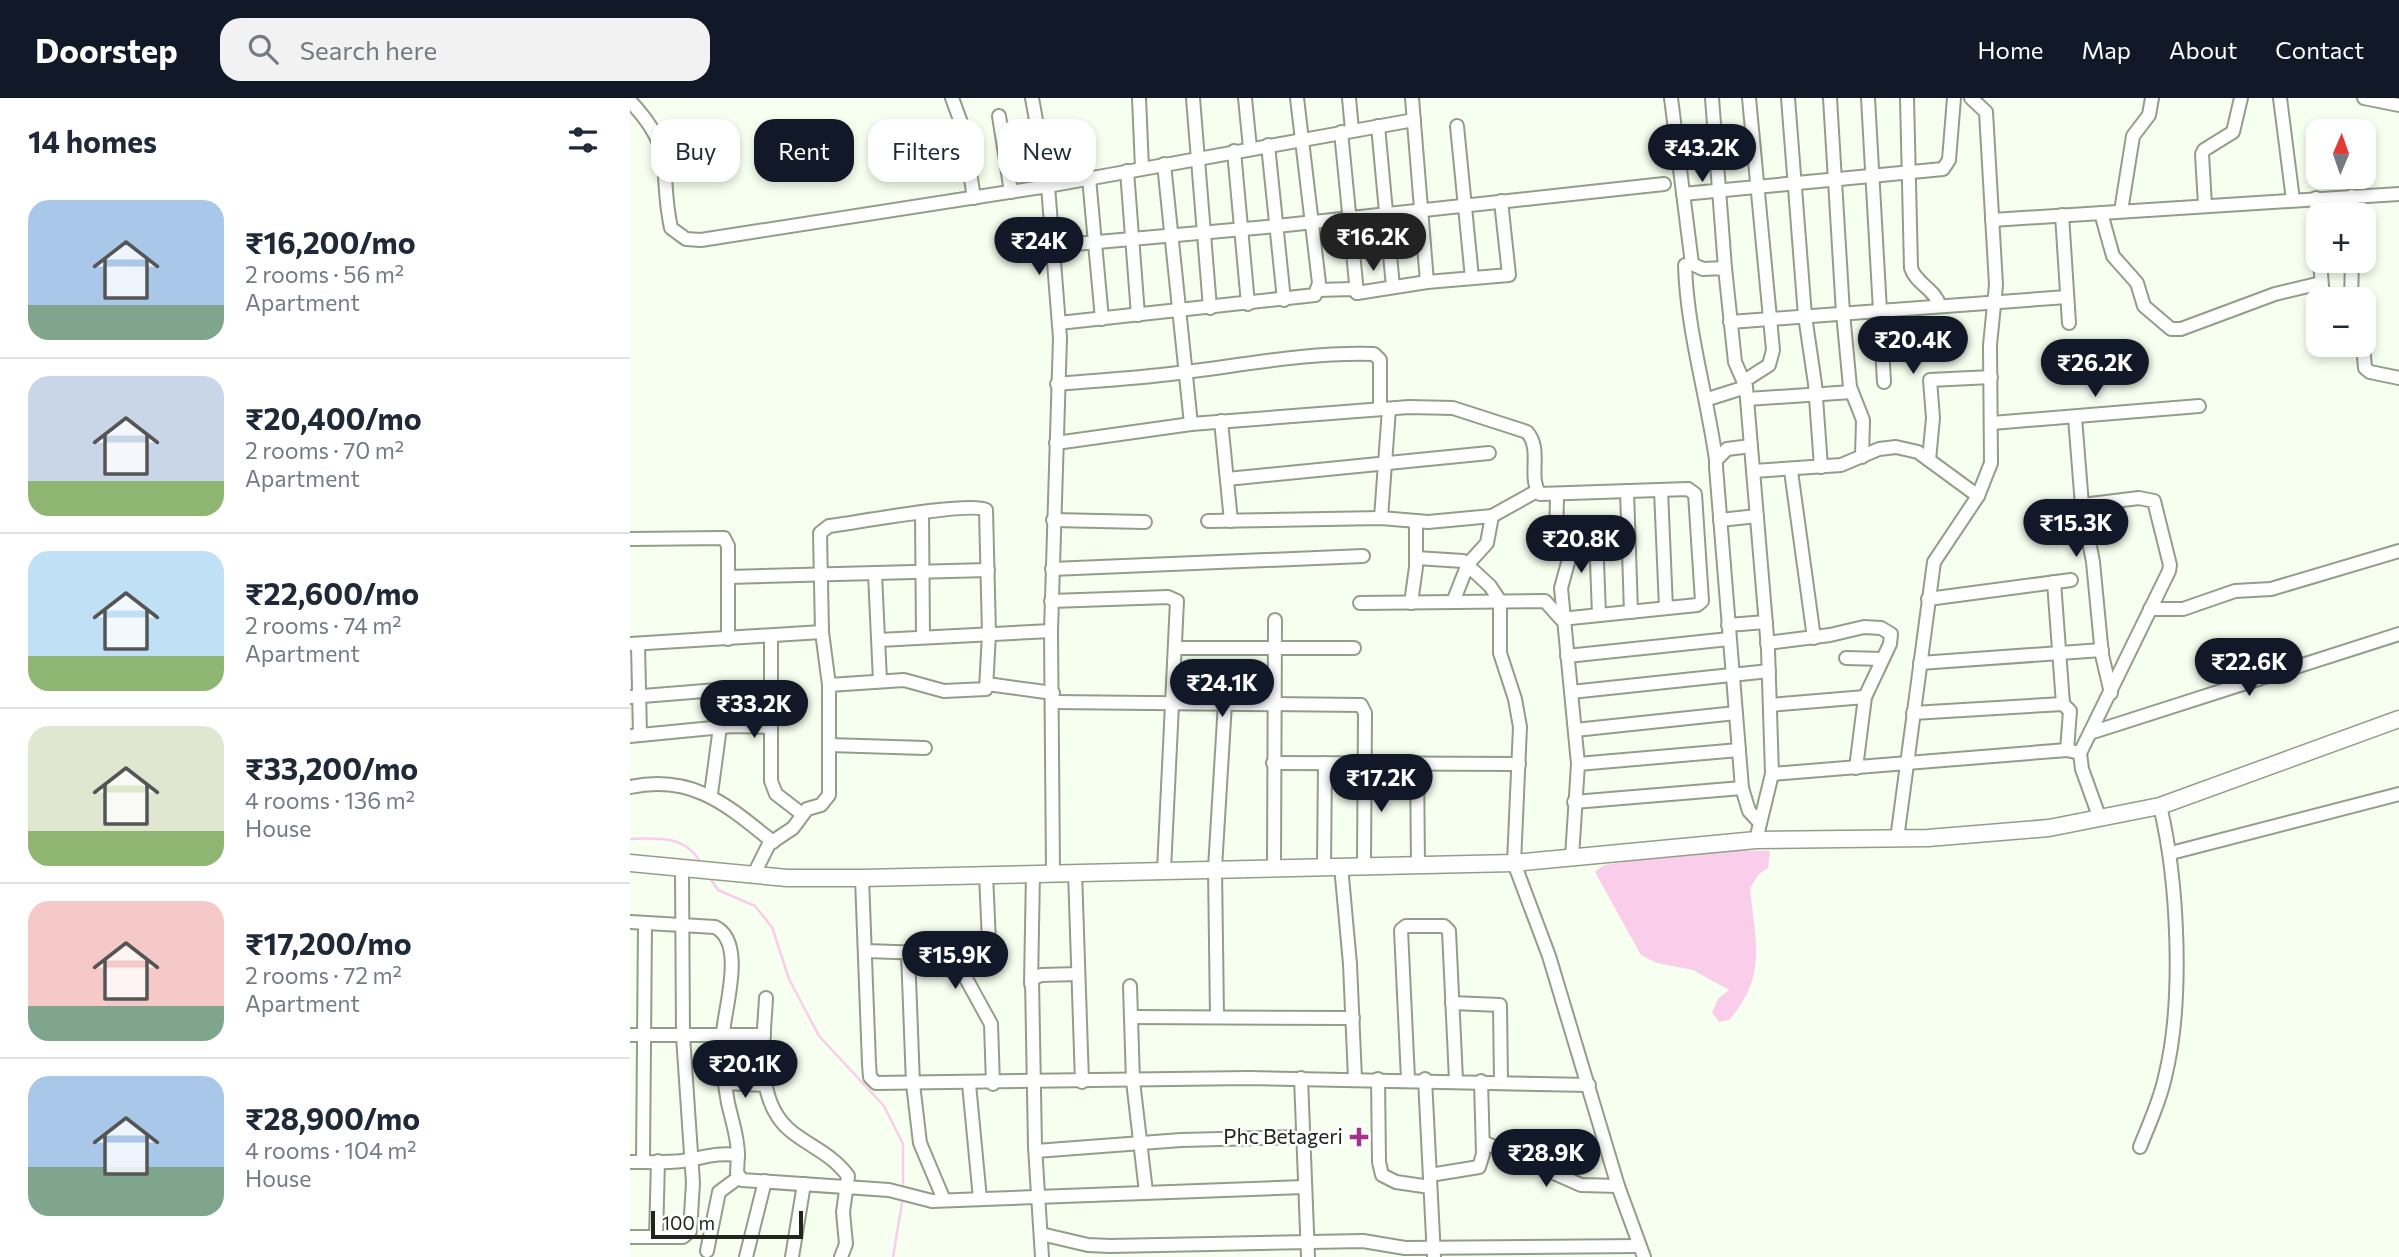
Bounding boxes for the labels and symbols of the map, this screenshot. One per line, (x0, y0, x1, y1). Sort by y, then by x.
north arrow (2306, 119, 2376, 189)
pin: ₹43.2K (1645, 125, 1759, 184)
pin: ₹16.2K (1316, 214, 1430, 273)
pin: ₹24K (998, 218, 1080, 277)
pin: ₹20.4K (1856, 316, 1970, 376)
pin: ₹26.2K (2038, 340, 2152, 399)
pin: ₹15.3K (2019, 500, 2133, 559)
pin: ₹20.8K (1524, 516, 1638, 575)
pin: ₹22.6K (2192, 638, 2306, 698)
pin: ₹24.1K (1165, 660, 1279, 719)
pin: ₹33.2K (697, 680, 811, 740)
pin: ₹17.2K (1324, 754, 1438, 814)
pin: ₹15.9K (898, 932, 1012, 991)
pin: ₹20.1K (688, 1040, 802, 1100)
place label: Phc Betageri (1223, 1123, 1343, 1148)
marker: Phc Betageri (1349, 1127, 1369, 1147)
pin: ₹28.9K (1489, 1130, 1603, 1189)
scale bar (651, 1208, 803, 1240)

